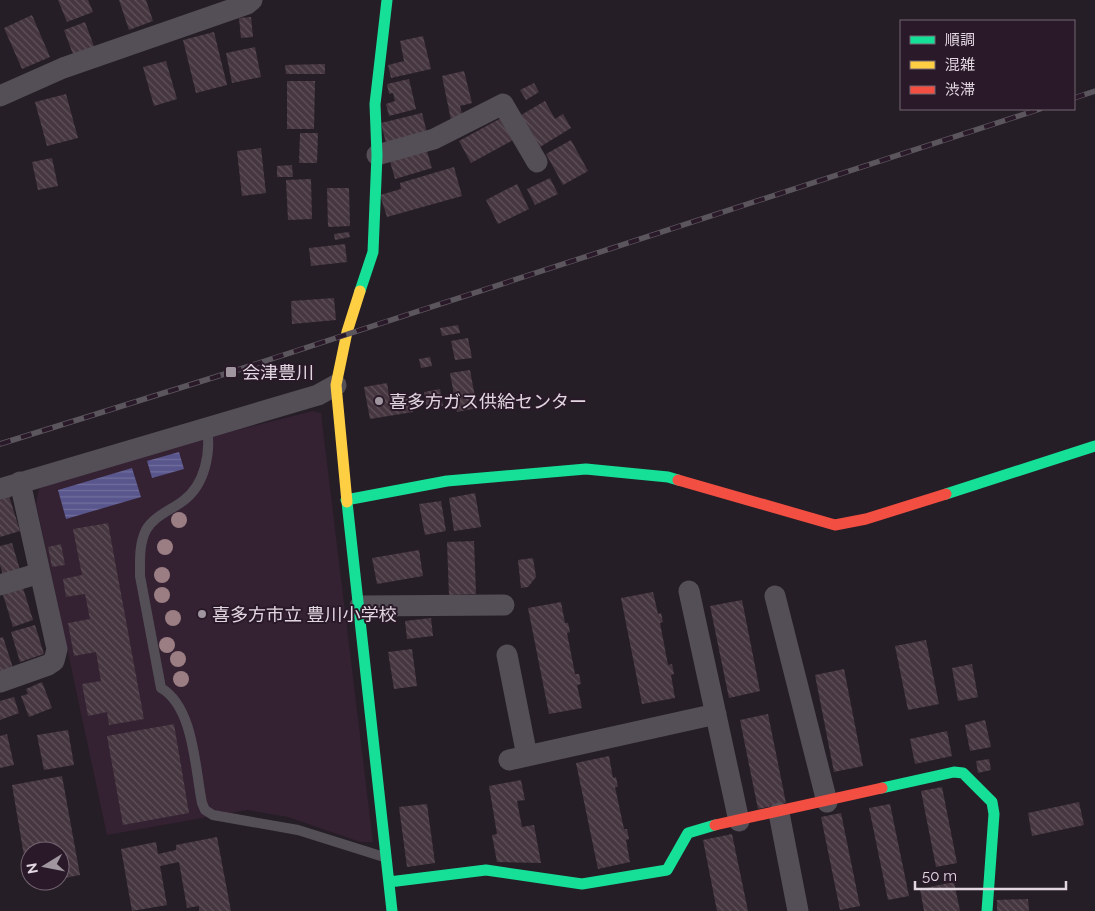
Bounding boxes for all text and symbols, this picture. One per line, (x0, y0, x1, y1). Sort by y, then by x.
legend (900, 20, 1075, 110)
text: 順調 (945, 31, 975, 49)
text: 混雑 (945, 56, 975, 74)
text: 渋滞 (945, 81, 975, 99)
place label: 会津豊川 (242, 362, 314, 383)
marker: 会津豊川 (224, 365, 238, 379)
place label: 喜多方ガス供給センター (389, 391, 587, 412)
marker: 喜多方ガス供給センター (373, 395, 385, 407)
place label: 喜多方市立 豊川小学校 (212, 604, 397, 625)
marker: 喜多方市立 豊川小学校 (196, 608, 208, 620)
north arrow (20, 841, 70, 891)
scale bar (915, 858, 1066, 890)
text: N (23, 862, 41, 875)
text: 50 m (922, 867, 957, 885)

